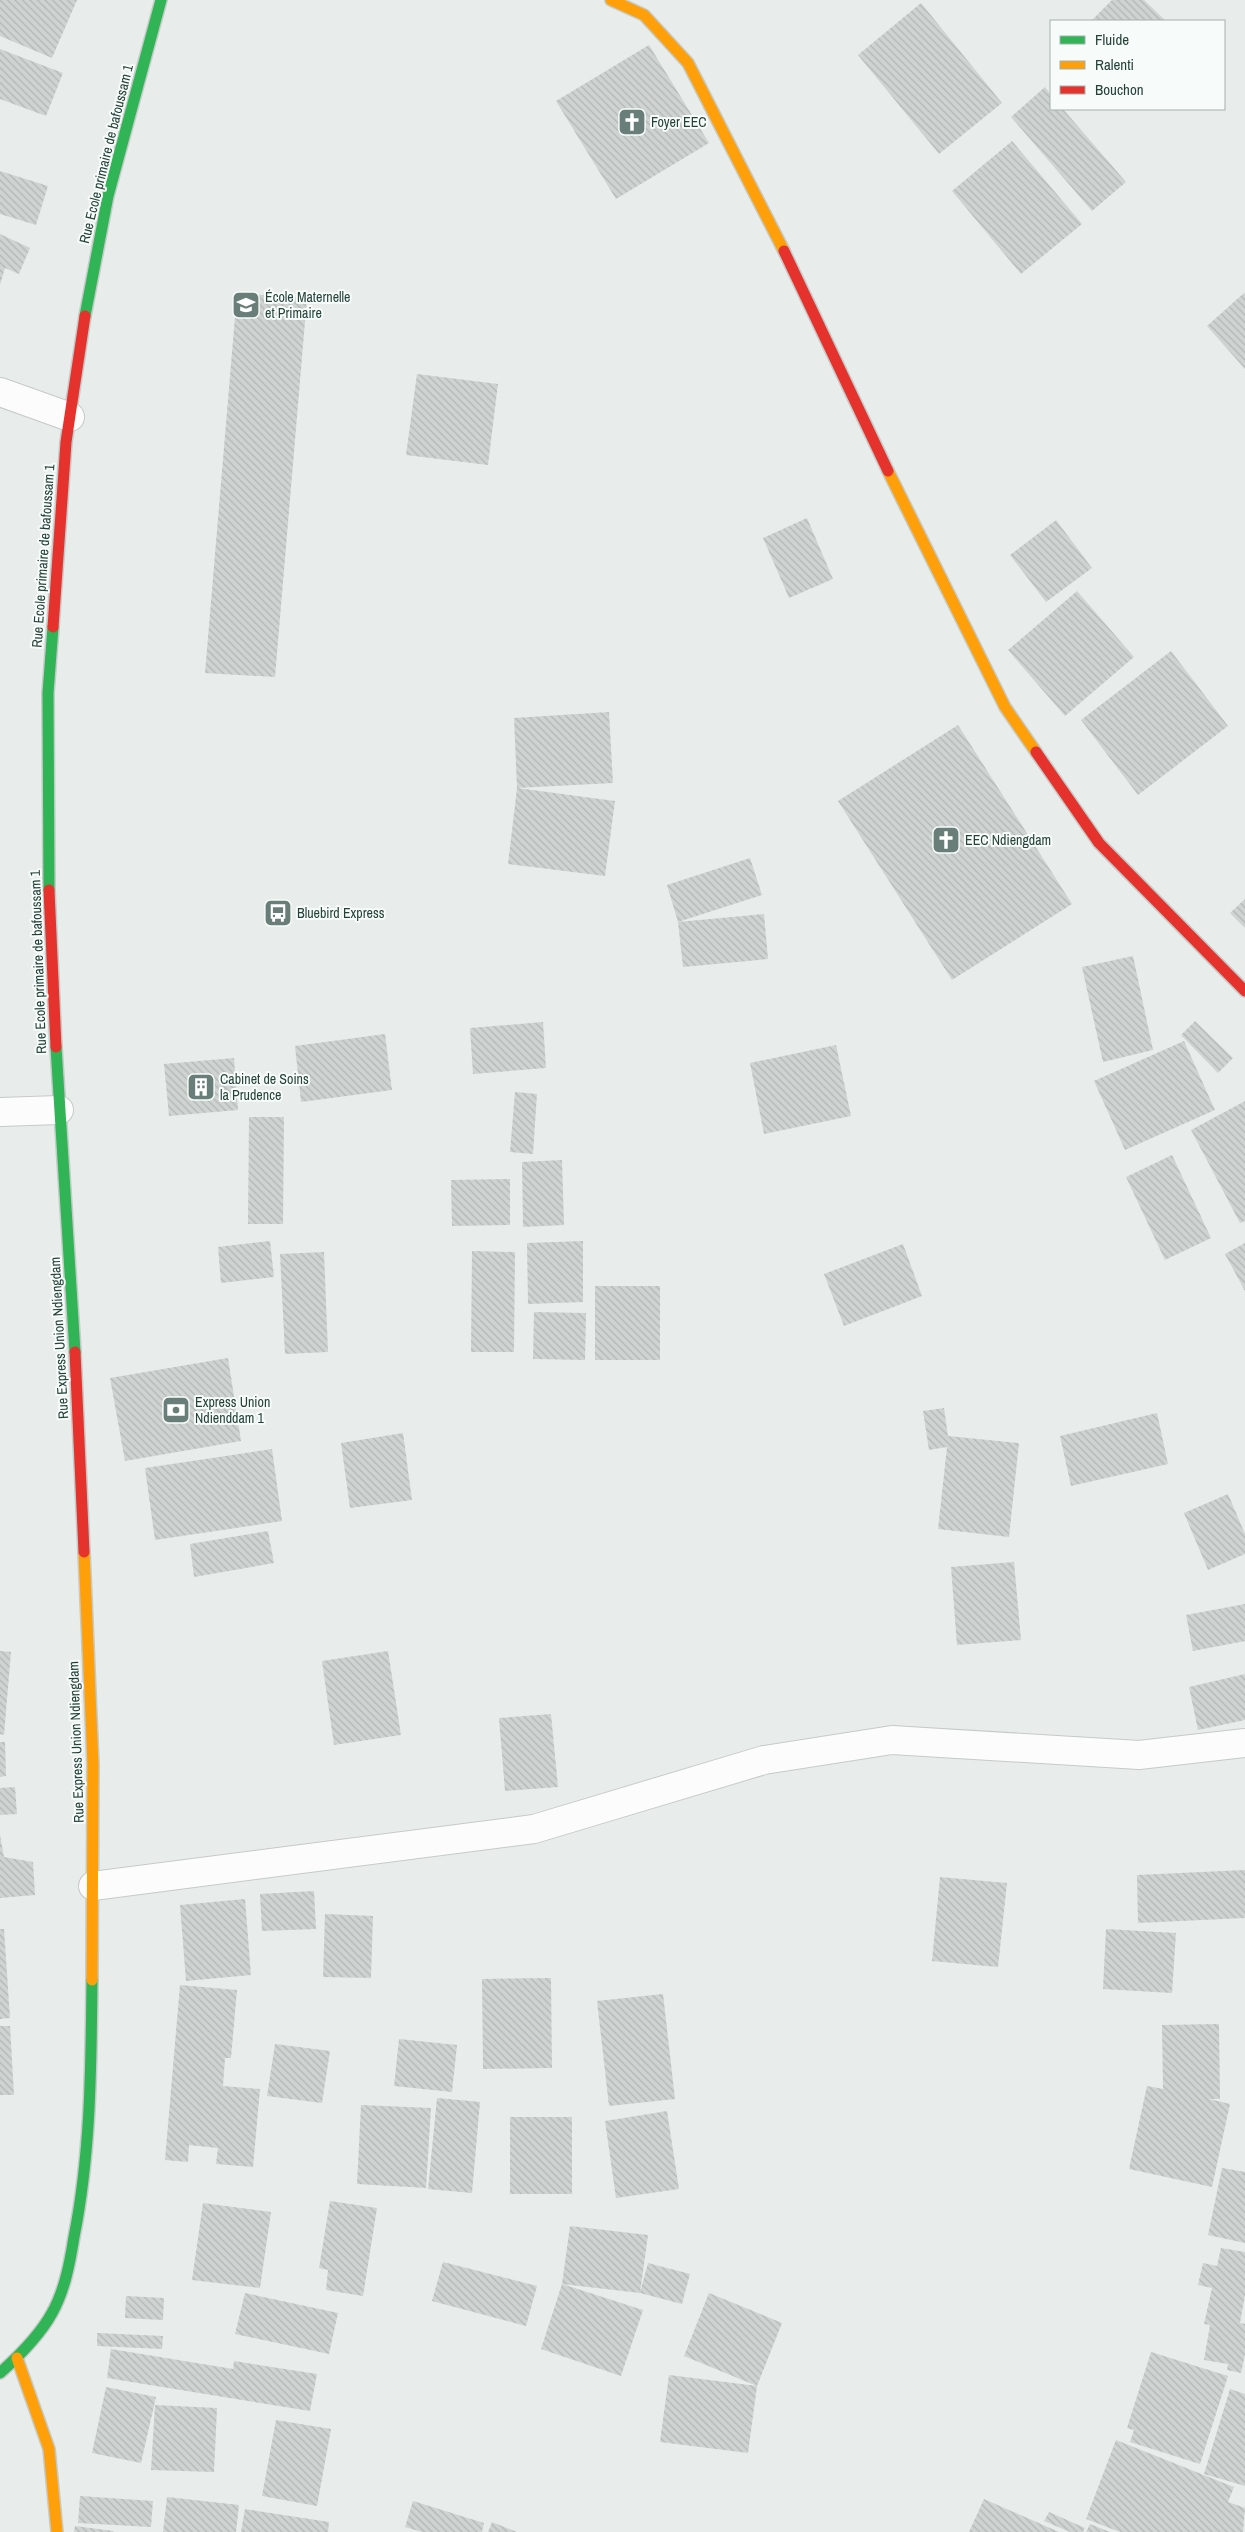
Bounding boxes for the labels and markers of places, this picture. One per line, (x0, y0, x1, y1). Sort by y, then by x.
church icon: Foyer EEC (617, 107, 647, 137)
place label: Foyer EEC (651, 113, 707, 131)
place label: École Maternelle et Primaire (265, 288, 351, 322)
school or university icon: École Maternelle et Primaire (231, 290, 261, 320)
church icon: EEC Ndiengdam (931, 825, 961, 855)
place label: EEC Ndiengdam (965, 831, 1051, 849)
bus stop icon: Bluebird Express (263, 898, 293, 928)
place label: Bluebird Express (297, 904, 385, 922)
place label: Cabinet de Soins la Prudence (220, 1070, 309, 1104)
building icon: Cabinet de Soins la Prudence (186, 1072, 216, 1102)
place label: Express Union Ndienddam 1 (195, 1393, 270, 1427)
bank icon: Express Union Ndienddam 1 (161, 1395, 191, 1425)

